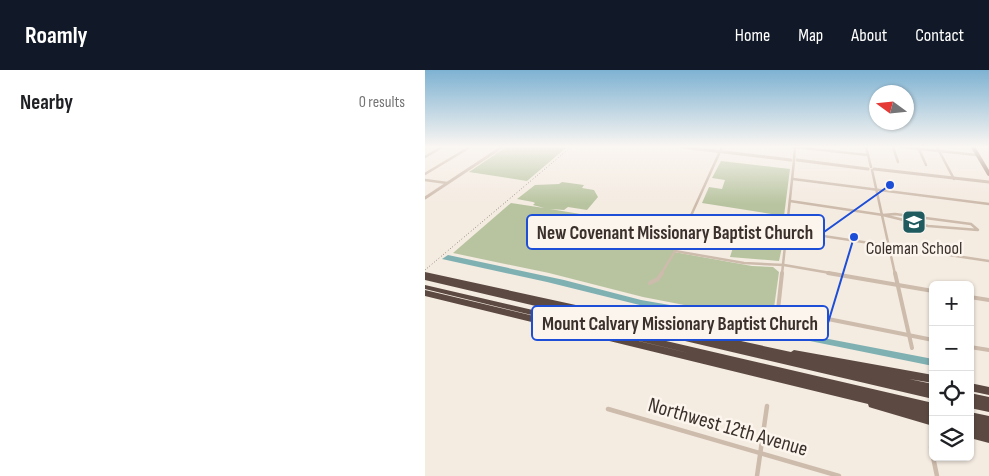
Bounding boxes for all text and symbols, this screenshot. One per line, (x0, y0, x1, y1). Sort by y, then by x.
text: Roamly (25, 21, 88, 50)
text: Home (735, 25, 770, 46)
text: Map (798, 25, 823, 46)
text: About (851, 25, 887, 46)
text: Contact (915, 25, 964, 46)
north arrow (869, 85, 914, 130)
text: Nearby (20, 90, 73, 115)
text: 0 results (359, 93, 405, 112)
school or university icon: Coleman School (901, 209, 927, 235)
callout: New Covenant Missionary Baptist Church (527, 215, 824, 249)
text: New Covenant Missionary Baptist Church (537, 222, 813, 245)
place label: Coleman School (866, 238, 962, 259)
map controls (929, 281, 974, 461)
button: + (929, 281, 974, 326)
callout: Mount Calvary Missionary Baptist Church (532, 306, 828, 340)
text: Mount Calvary Missionary Baptist Church (542, 313, 818, 336)
button: − (929, 326, 974, 371)
button: locate (929, 371, 974, 416)
street label: Northwest 12th Avenue (645, 392, 811, 462)
button: layers (929, 416, 974, 461)

